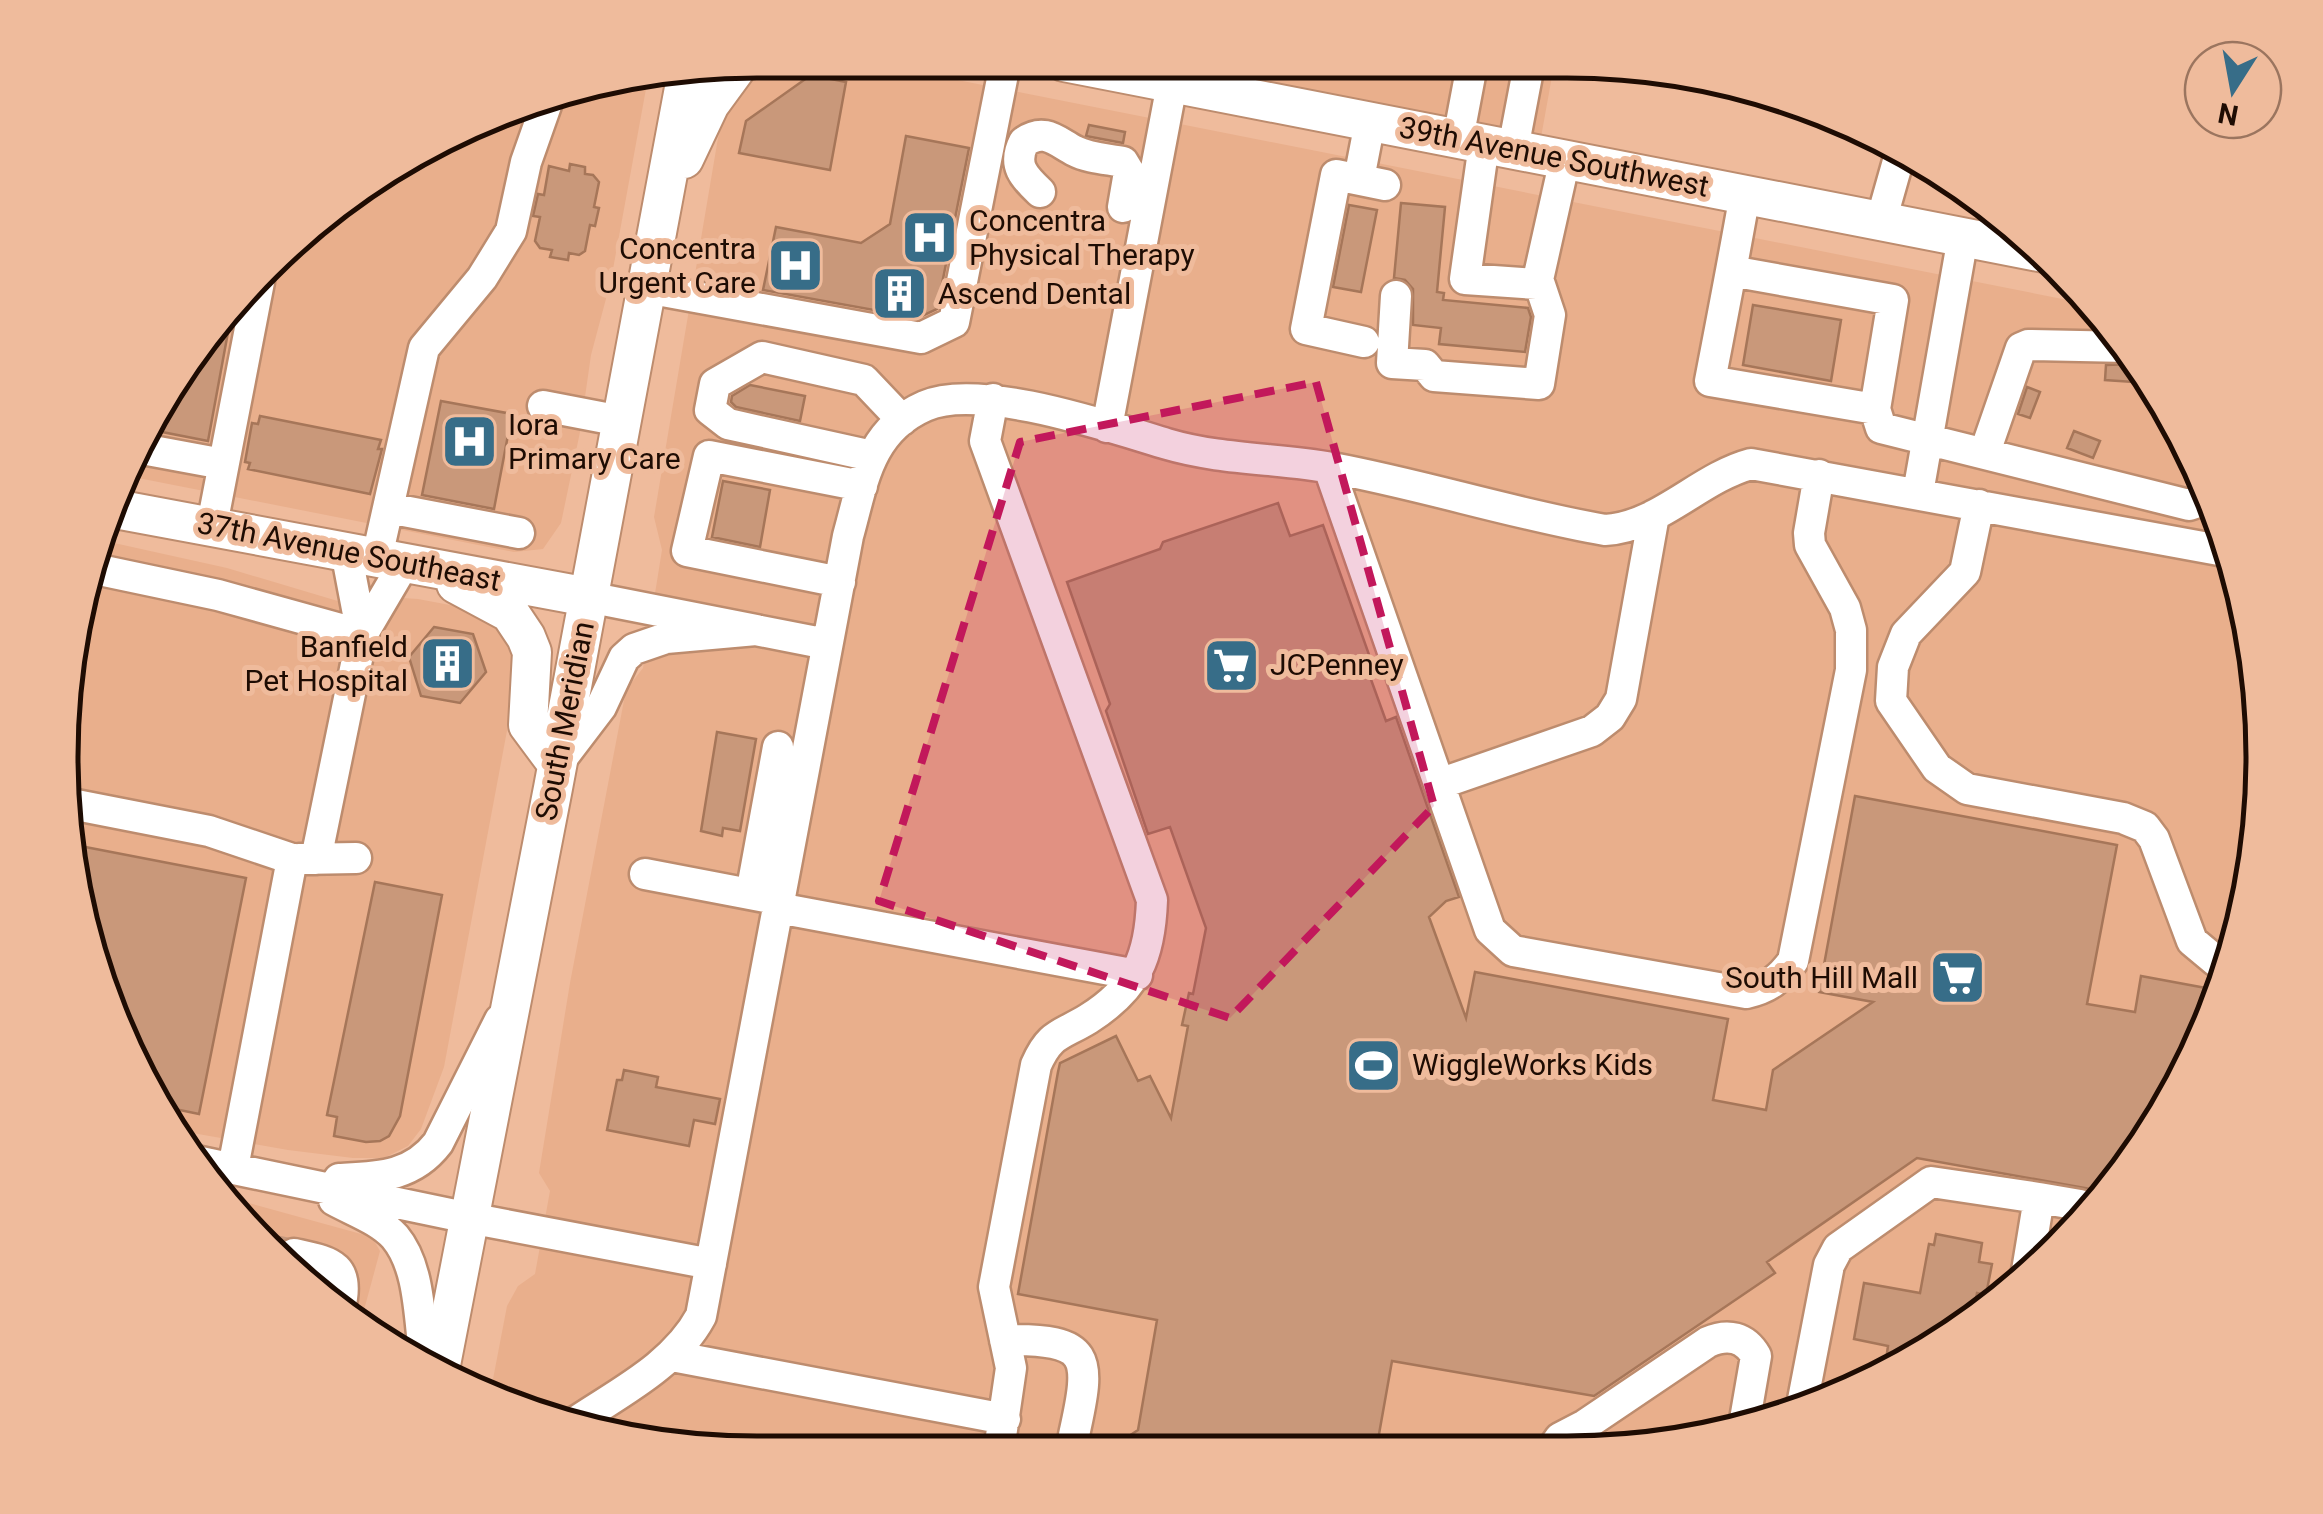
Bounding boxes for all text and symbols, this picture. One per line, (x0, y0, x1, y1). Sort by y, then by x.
north arrow (2183, 40, 2283, 140)
text: N (2215, 96, 2241, 132)
street label: 39th Avenue Southwest (1396, 109, 1712, 204)
place label: Concentra Physical Therapy (969, 203, 1195, 272)
hospital icon: Concentra Physical Therapy (900, 208, 960, 268)
place label: Concentra Urgent Care (598, 231, 756, 300)
hospital icon: Concentra Urgent Care (765, 236, 825, 296)
building icon: Ascend Dental (869, 264, 929, 324)
place label: Ascend Dental (938, 276, 1131, 311)
place label: Iora Primary Care (508, 407, 681, 476)
hospital icon: Iora Primary Care (439, 412, 499, 472)
street label: 37th Avenue Southeast (194, 505, 504, 598)
street label: South Meridian (528, 618, 601, 823)
place label: Banfield Pet Hospital (245, 629, 408, 698)
building icon: Banfield Pet Hospital (417, 634, 477, 694)
supermarket icon: JCPenney (1201, 635, 1261, 695)
place label: JCPenney (1270, 647, 1404, 682)
supermarket icon: South Hill Mall (1927, 948, 1987, 1008)
place label: South Hill Mall (1725, 960, 1918, 995)
sports icon: WiggleWorks Kids (1343, 1035, 1403, 1095)
place label: WiggleWorks Kids (1412, 1047, 1653, 1082)

